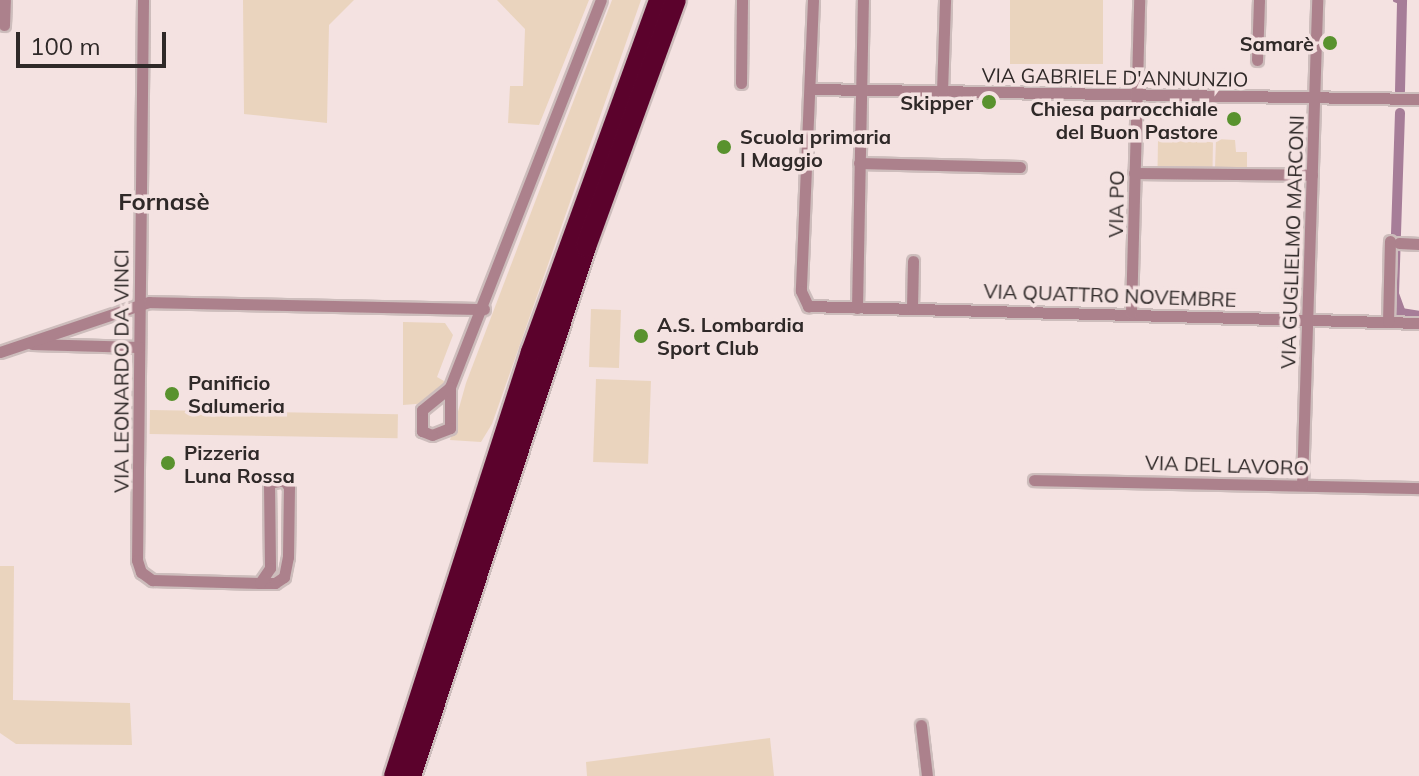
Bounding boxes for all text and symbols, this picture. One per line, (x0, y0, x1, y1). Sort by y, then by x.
scale bar (20, 16, 170, 66)
text: 100 m (30, 31, 101, 61)
place label: Samarè (1240, 31, 1314, 55)
marker: Samarè (1321, 34, 1339, 52)
street label: VIA GABRIELE D'ANNUNZIO (981, 63, 1249, 91)
place label: Skipper (900, 90, 973, 114)
marker: Skipper (980, 93, 998, 111)
place label: Chiesa parrocchiale del Buon Pastore (1030, 96, 1218, 143)
marker: Chiesa parrocchiale del Buon Pastore (1225, 110, 1243, 128)
street label: VIA GUGLIELMO MARCONI (1276, 115, 1308, 369)
place label: Scuola primaria I Maggio (740, 124, 891, 171)
marker: Scuola primaria I Maggio (715, 138, 733, 156)
street label: VIA PO (1103, 170, 1129, 238)
district label: Fornasè (118, 188, 210, 216)
street label: VIA LEONARDO DA VINCI (109, 249, 133, 493)
street label: VIA QUATTRO NOVEMBRE (983, 279, 1237, 311)
place label: A.S. Lombardia Sport Club (657, 312, 804, 359)
marker: A.S. Lombardia Sport Club (632, 327, 650, 345)
place label: Panificio Salumeria (188, 370, 285, 417)
marker: Panificio Salumeria (163, 385, 181, 403)
place label: Pizzeria Luna Rossa (184, 440, 295, 487)
street label: VIA DEL LAVORO (1145, 450, 1309, 480)
marker: Pizzeria Luna Rossa (159, 454, 177, 472)

